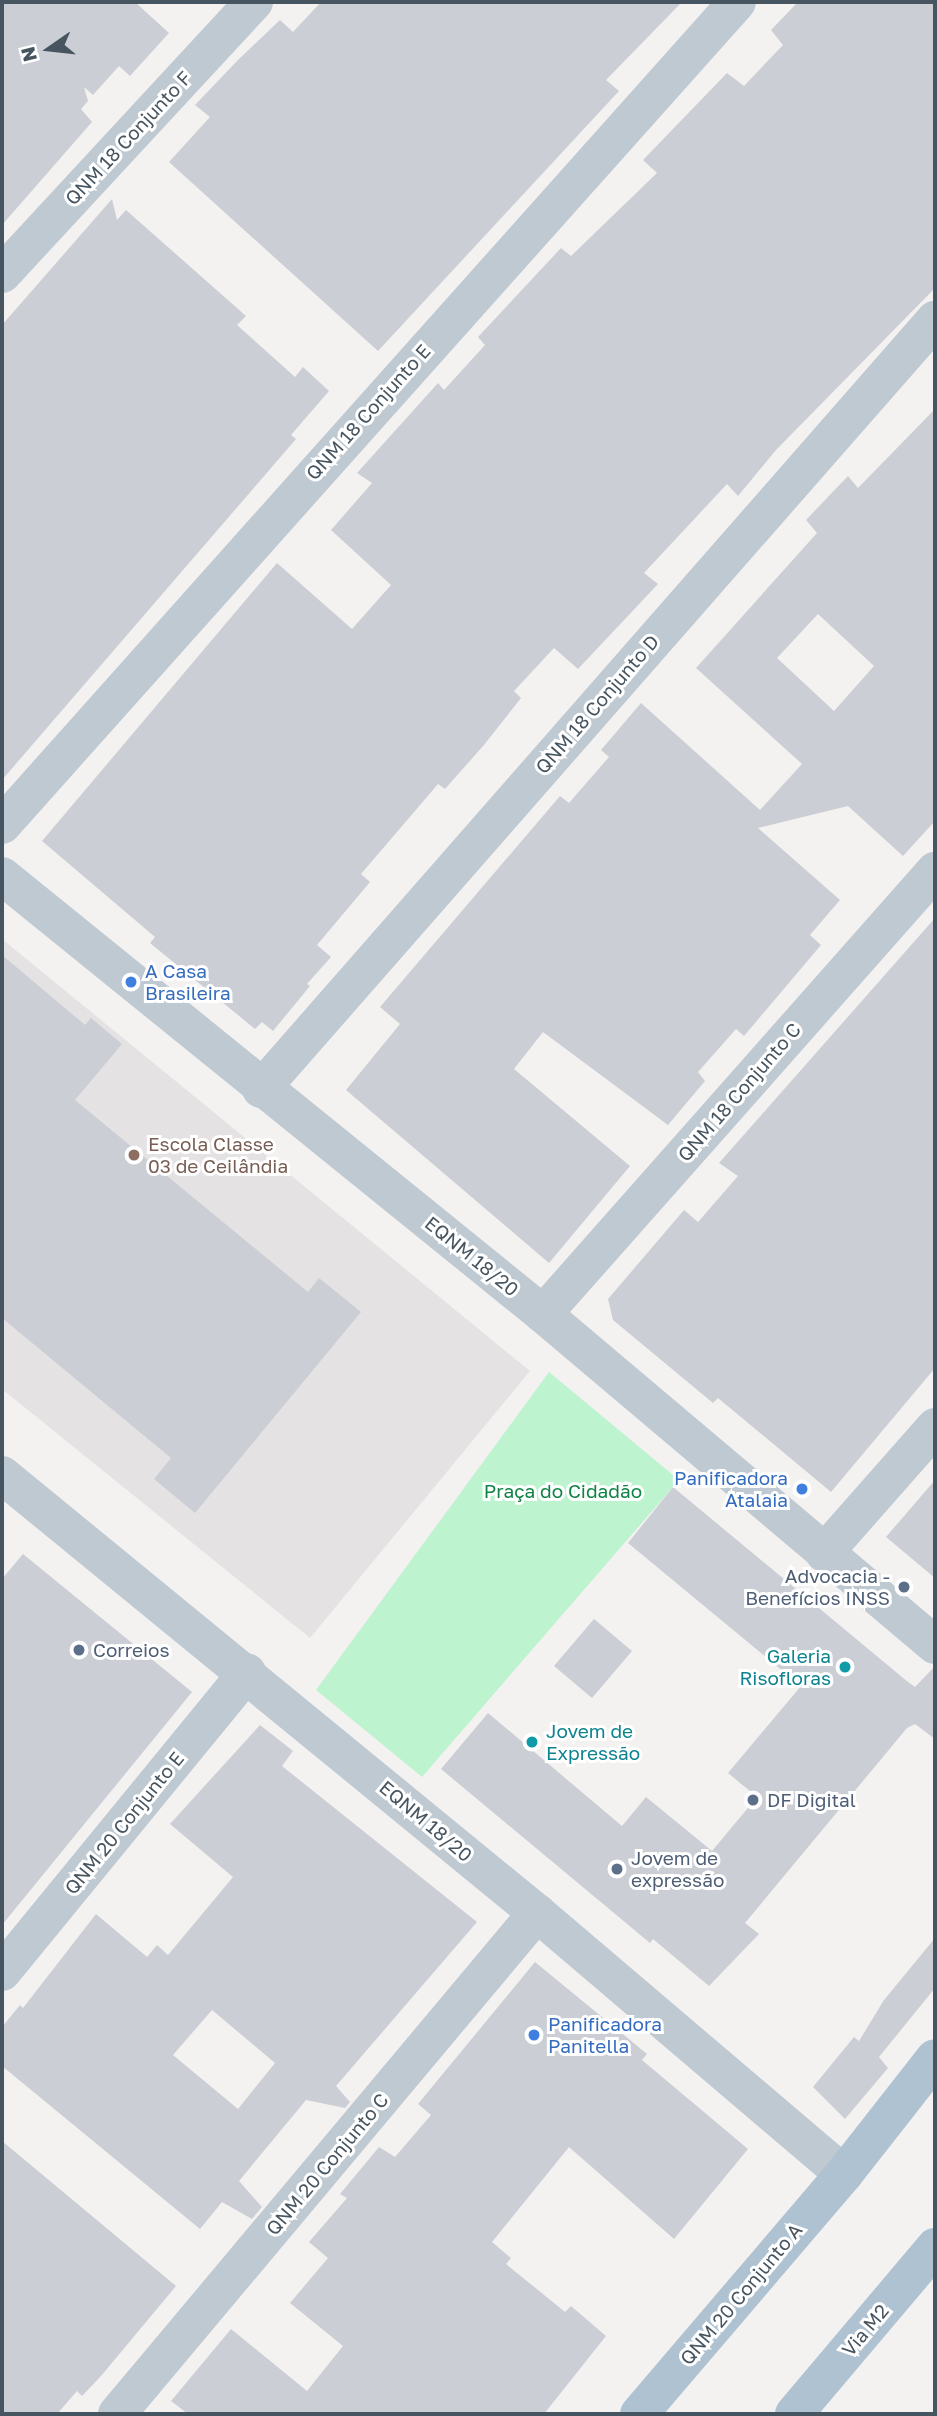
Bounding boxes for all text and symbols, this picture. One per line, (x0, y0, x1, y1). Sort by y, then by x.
north arrow (14, 14, 84, 84)
text: N (15, 44, 41, 64)
street label: QNM 18 Conjunto F (60, 66, 196, 210)
street label: QNM 18 Conjunto E (301, 340, 435, 484)
street label: QNM 18 Conjunto D (531, 630, 663, 778)
place label: A Casa Brasileira (145, 960, 231, 1004)
marker: A Casa Brasileira (123, 974, 139, 990)
street label: QNM 18 Conjunto C (673, 1018, 805, 1166)
place label: Escola Classe 03 de Ceilândia (148, 1133, 288, 1177)
marker: Escola Classe 03 de Ceilândia (126, 1147, 142, 1163)
street label: EQNM 18/20 (421, 1211, 523, 1301)
place label: Panificadora Atalaia (674, 1467, 788, 1511)
park label: Praça do Cidadão (484, 1480, 642, 1502)
marker: Panificadora Atalaia (794, 1481, 810, 1497)
place label: Advocacia - Benefícios INSS (745, 1565, 890, 1609)
marker: Advocacia - Benefícios INSS (896, 1579, 912, 1595)
place label: Correios (93, 1639, 170, 1661)
marker: Correios (71, 1642, 87, 1658)
place label: Galeria Risofloras (739, 1645, 831, 1689)
marker: Galeria Risofloras (837, 1659, 853, 1675)
place label: Jovem de Expressão (546, 1720, 640, 1764)
marker: Jovem de Expressão (524, 1734, 540, 1750)
street label: QNM 20 Conjunto E (60, 1747, 188, 1899)
street label: EQNM 18/20 (375, 1776, 477, 1866)
place label: DF Digital (767, 1789, 856, 1811)
marker: DF Digital (745, 1792, 761, 1808)
place label: Jovem de expressão (631, 1847, 724, 1891)
marker: Jovem de expressão (609, 1861, 625, 1877)
place label: Panificadora Panitella (548, 2013, 662, 2057)
marker: Panificadora Panitella (526, 2027, 542, 2043)
street label: QNM 20 Conjunto C (261, 2089, 393, 2239)
street label: QNM 20 Conjunto A (675, 2219, 807, 2369)
street label: Via M2 (837, 2299, 893, 2361)

